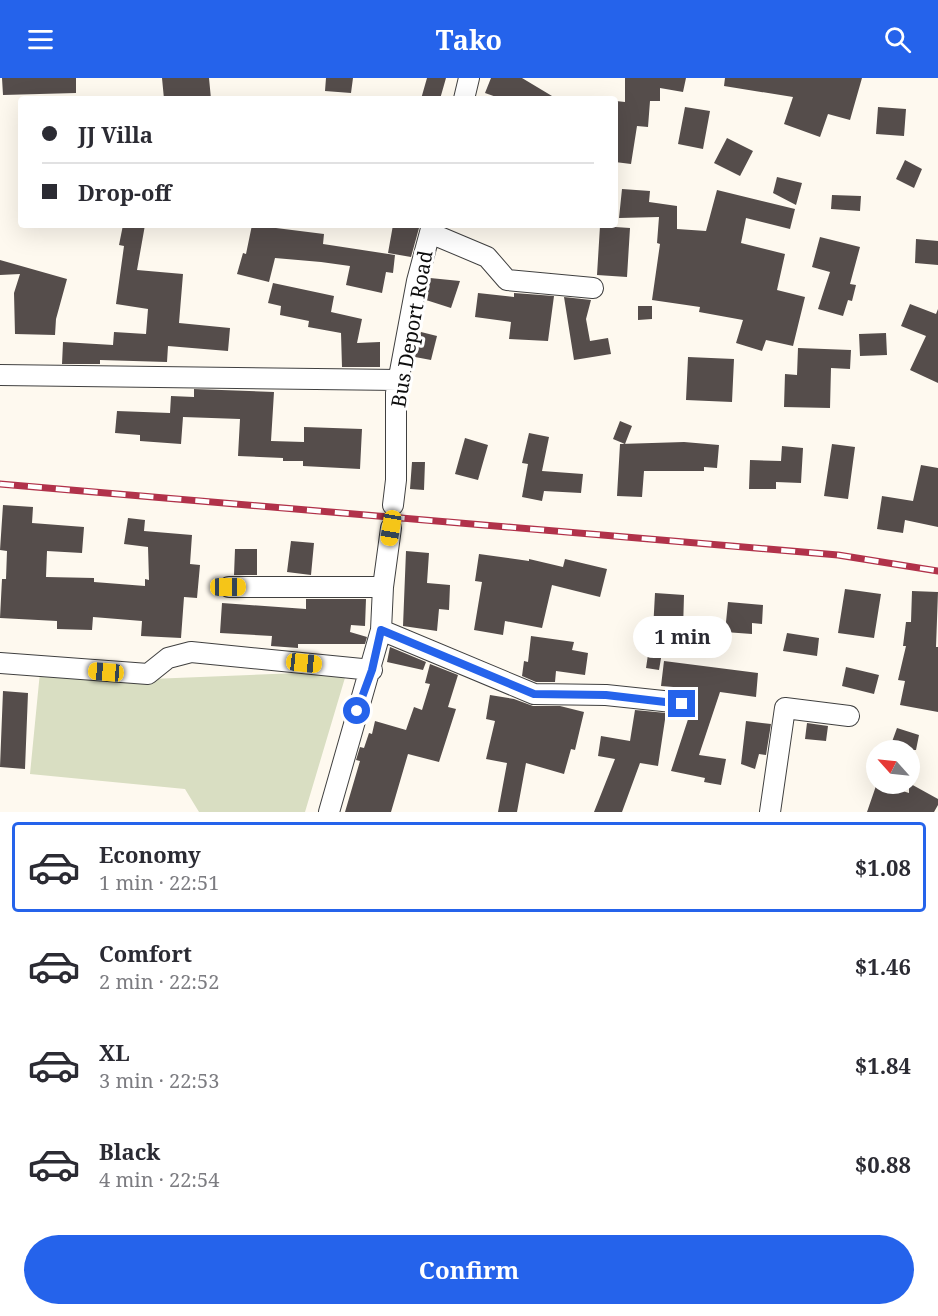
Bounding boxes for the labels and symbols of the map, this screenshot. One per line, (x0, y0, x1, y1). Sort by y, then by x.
street label: Bus Deport Road (384, 248, 439, 410)
car (379, 509, 403, 547)
car (210, 578, 246, 596)
callout: 1 min (632, 617, 732, 659)
car (285, 652, 323, 674)
car (87, 661, 125, 683)
route end (668, 690, 695, 717)
route start (343, 697, 370, 724)
north arrow (866, 740, 920, 794)

